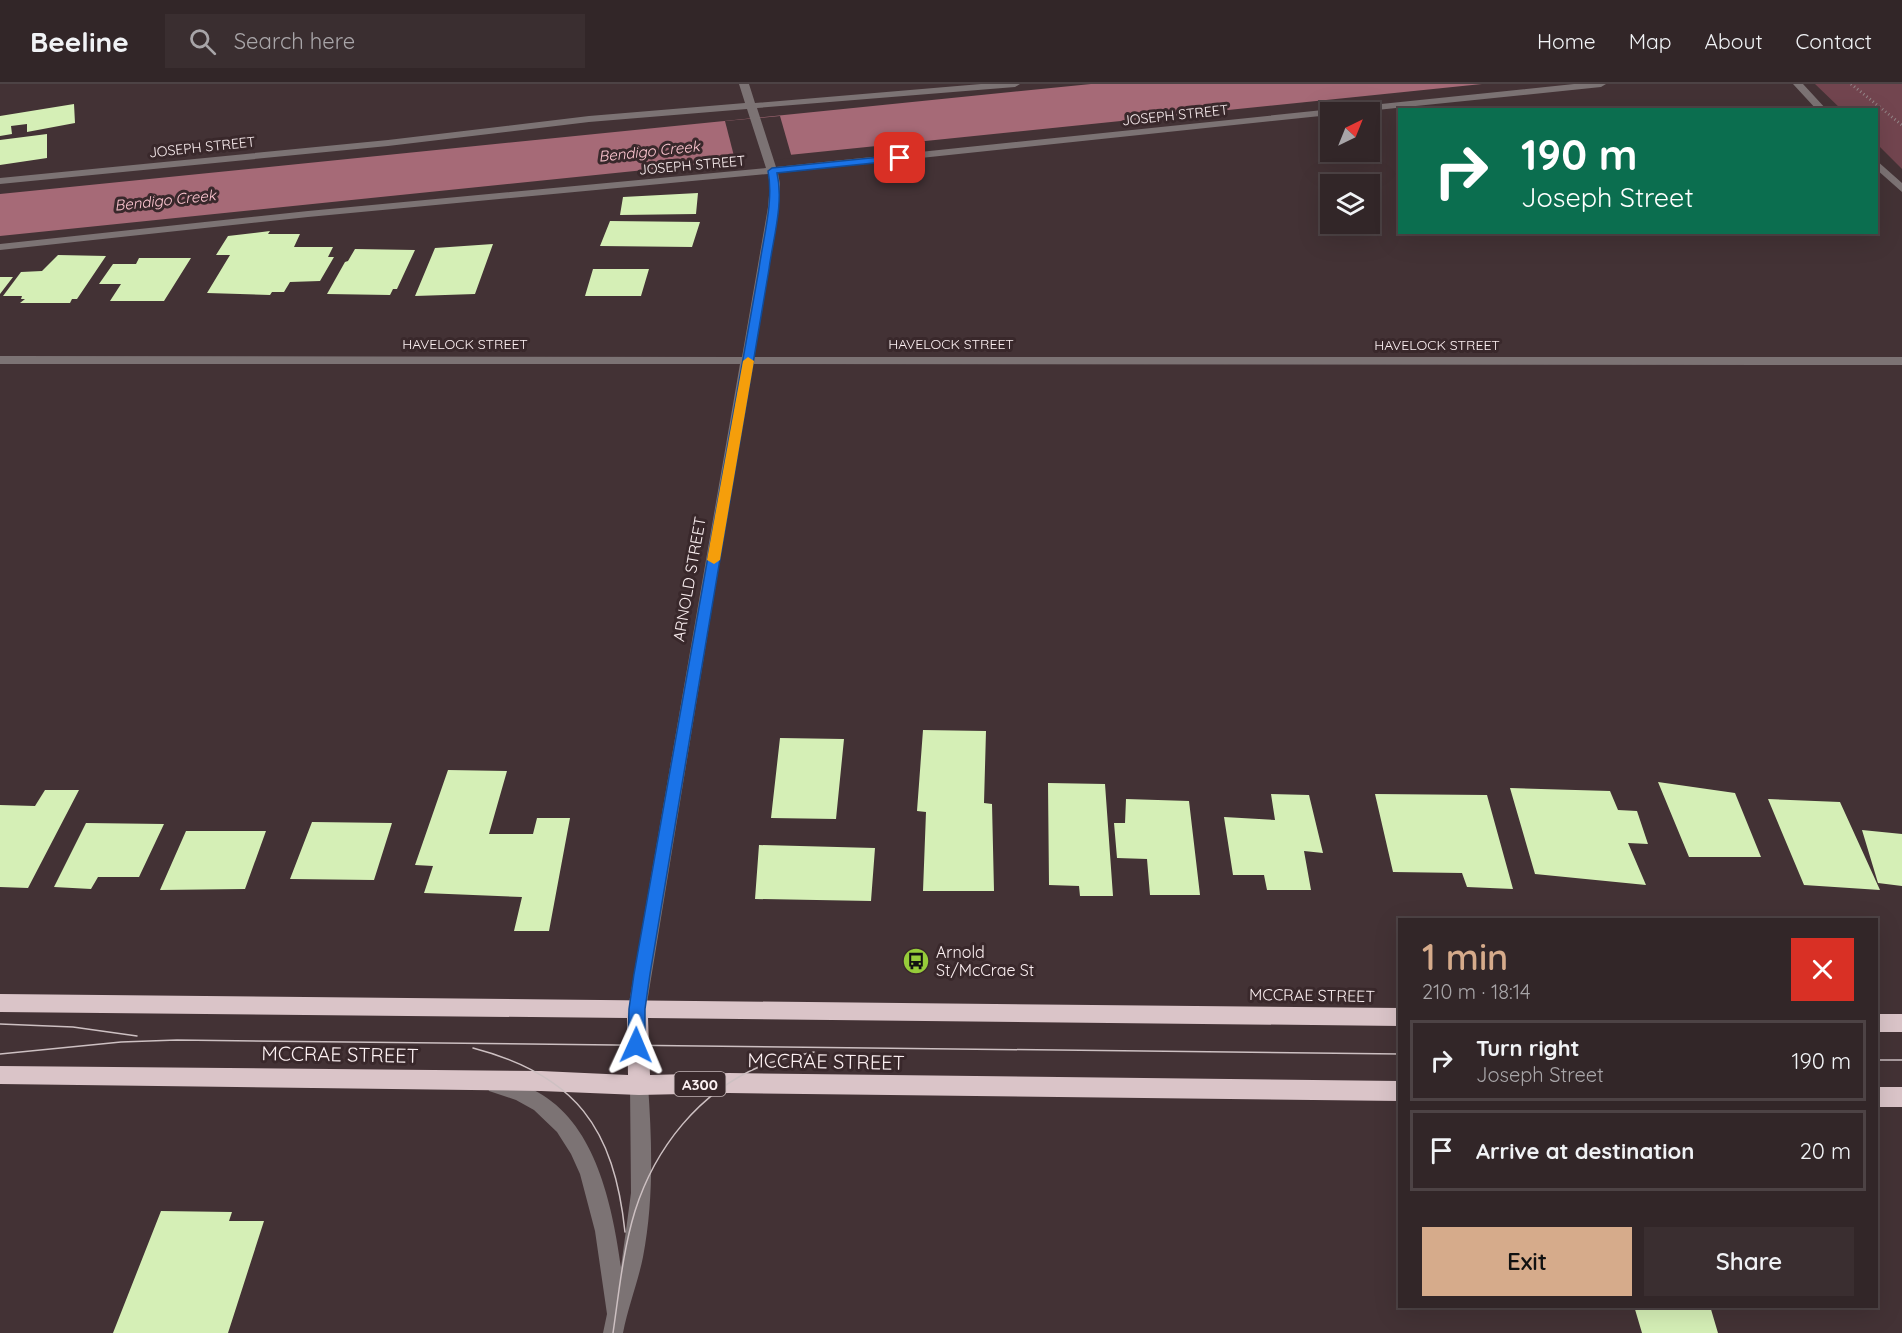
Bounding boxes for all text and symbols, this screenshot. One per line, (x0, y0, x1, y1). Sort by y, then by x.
search box (165, 14, 585, 68)
text: Beeline (30, 24, 129, 59)
icon: search (186, 25, 219, 58)
text: Search here (234, 27, 355, 55)
text: Home (1537, 28, 1596, 54)
text: Map (1629, 28, 1672, 54)
text: About (1705, 28, 1763, 54)
text: Contact (1796, 28, 1872, 54)
street label: JOSEPH STREET (1121, 100, 1229, 130)
north arrow (1320, 102, 1380, 162)
map controls (1320, 102, 1380, 234)
text: 190 m (1521, 128, 1637, 181)
street label: JOSEPH STREET (148, 132, 256, 162)
pin (874, 132, 925, 183)
icon: right (1422, 132, 1500, 210)
water label: Bendigo Creek (597, 136, 702, 166)
icon: arrive (883, 141, 916, 174)
street label: JOSEPH STREET (638, 151, 746, 179)
button: layers (1320, 174, 1380, 234)
text: Joseph Street (1521, 180, 1694, 214)
water label: Bendigo Creek (113, 185, 218, 215)
street label: HAVELOCK STREET (402, 335, 528, 353)
street label: HAVELOCK STREET (888, 335, 1014, 353)
street label: HAVELOCK STREET (1374, 336, 1500, 354)
street label: ARNOLD STREET (668, 515, 710, 643)
text: 1 min (1422, 934, 1508, 979)
button: close (1791, 938, 1854, 1001)
place label: Arnold St/McCrae St (936, 942, 1034, 980)
bus stop icon: Arnold St/McCrae St (901, 946, 931, 976)
text: 210 m · 18:14 (1422, 979, 1530, 1004)
street label: MCCRAE STREET (1249, 984, 1375, 1006)
position arrow (604, 1013, 668, 1077)
text: Turn right (1476, 1034, 1580, 1062)
street label: MCCRAE STREET (261, 1040, 419, 1068)
icon: right (1425, 1044, 1458, 1077)
street label: MCCRAE STREET (747, 1047, 905, 1075)
text: 190 m (1791, 1047, 1851, 1075)
text: Joseph Street (1476, 1062, 1604, 1087)
road number: A300 (674, 1072, 726, 1096)
icon: arrive (1425, 1134, 1458, 1167)
text: Arrive at destination (1476, 1137, 1694, 1165)
text: 20 m (1800, 1137, 1851, 1165)
button: Exit (1422, 1227, 1632, 1296)
button: Share (1644, 1227, 1854, 1296)

